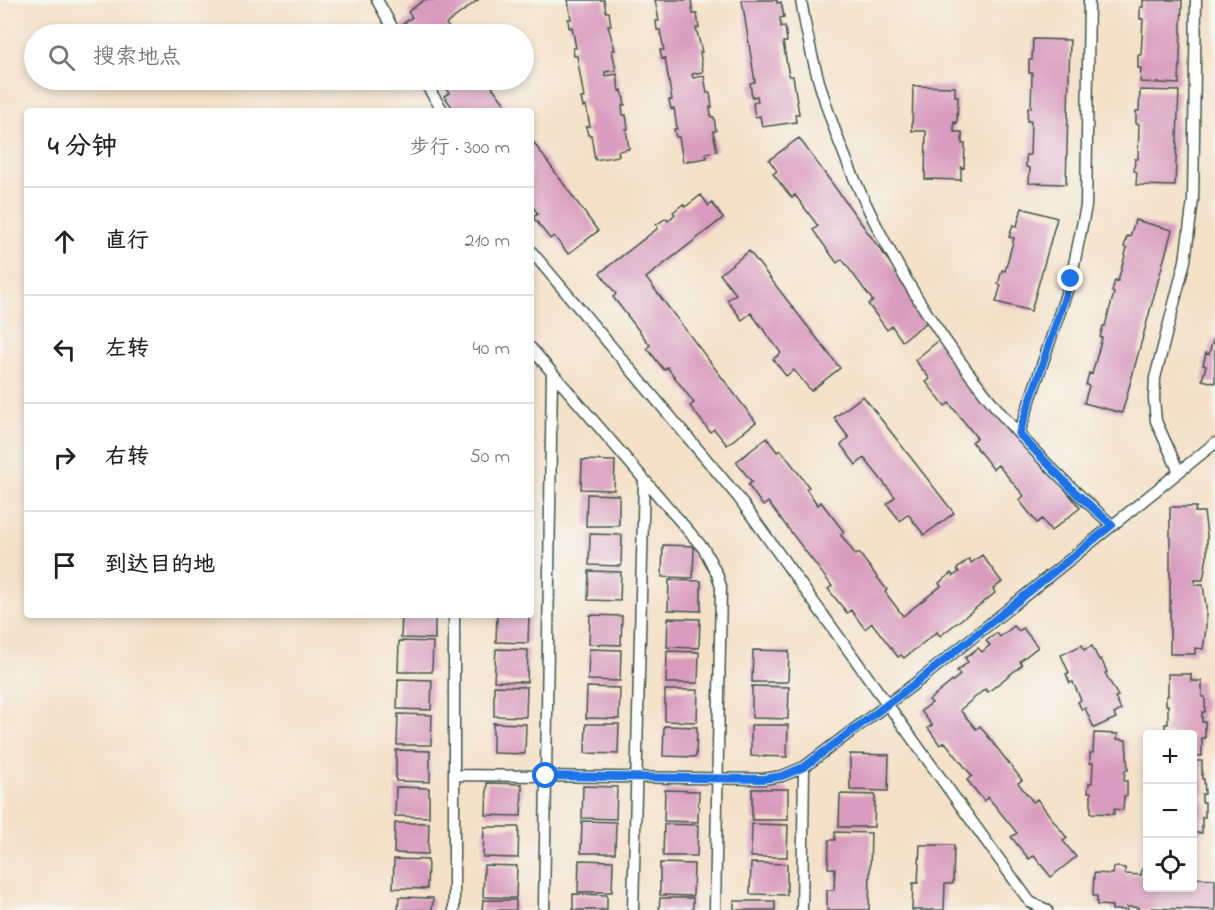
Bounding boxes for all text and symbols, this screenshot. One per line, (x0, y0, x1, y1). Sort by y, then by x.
search box (24, 24, 534, 90)
icon: search (45, 41, 78, 74)
text: 搜索地点 (93, 42, 181, 74)
text: 4 分钟 (48, 129, 117, 167)
text: 步行 · 300 m (410, 134, 510, 163)
icon: ahead (48, 225, 81, 258)
text: 直行 (105, 226, 149, 258)
text: 210 m (465, 227, 510, 256)
route end (1057, 265, 1083, 291)
icon: left (48, 333, 81, 366)
text: 左转 (105, 334, 149, 366)
text: 40 m (473, 335, 510, 364)
icon: right (48, 441, 81, 474)
text: 右转 (105, 442, 149, 474)
text: 50 m (469, 443, 510, 472)
icon: arrive (48, 549, 81, 582)
text: 到达目的地 (105, 550, 215, 582)
map controls (1143, 730, 1197, 892)
button: + (1143, 730, 1197, 784)
route start (532, 762, 558, 788)
button: − (1143, 784, 1197, 838)
button: locate (1143, 838, 1197, 892)

